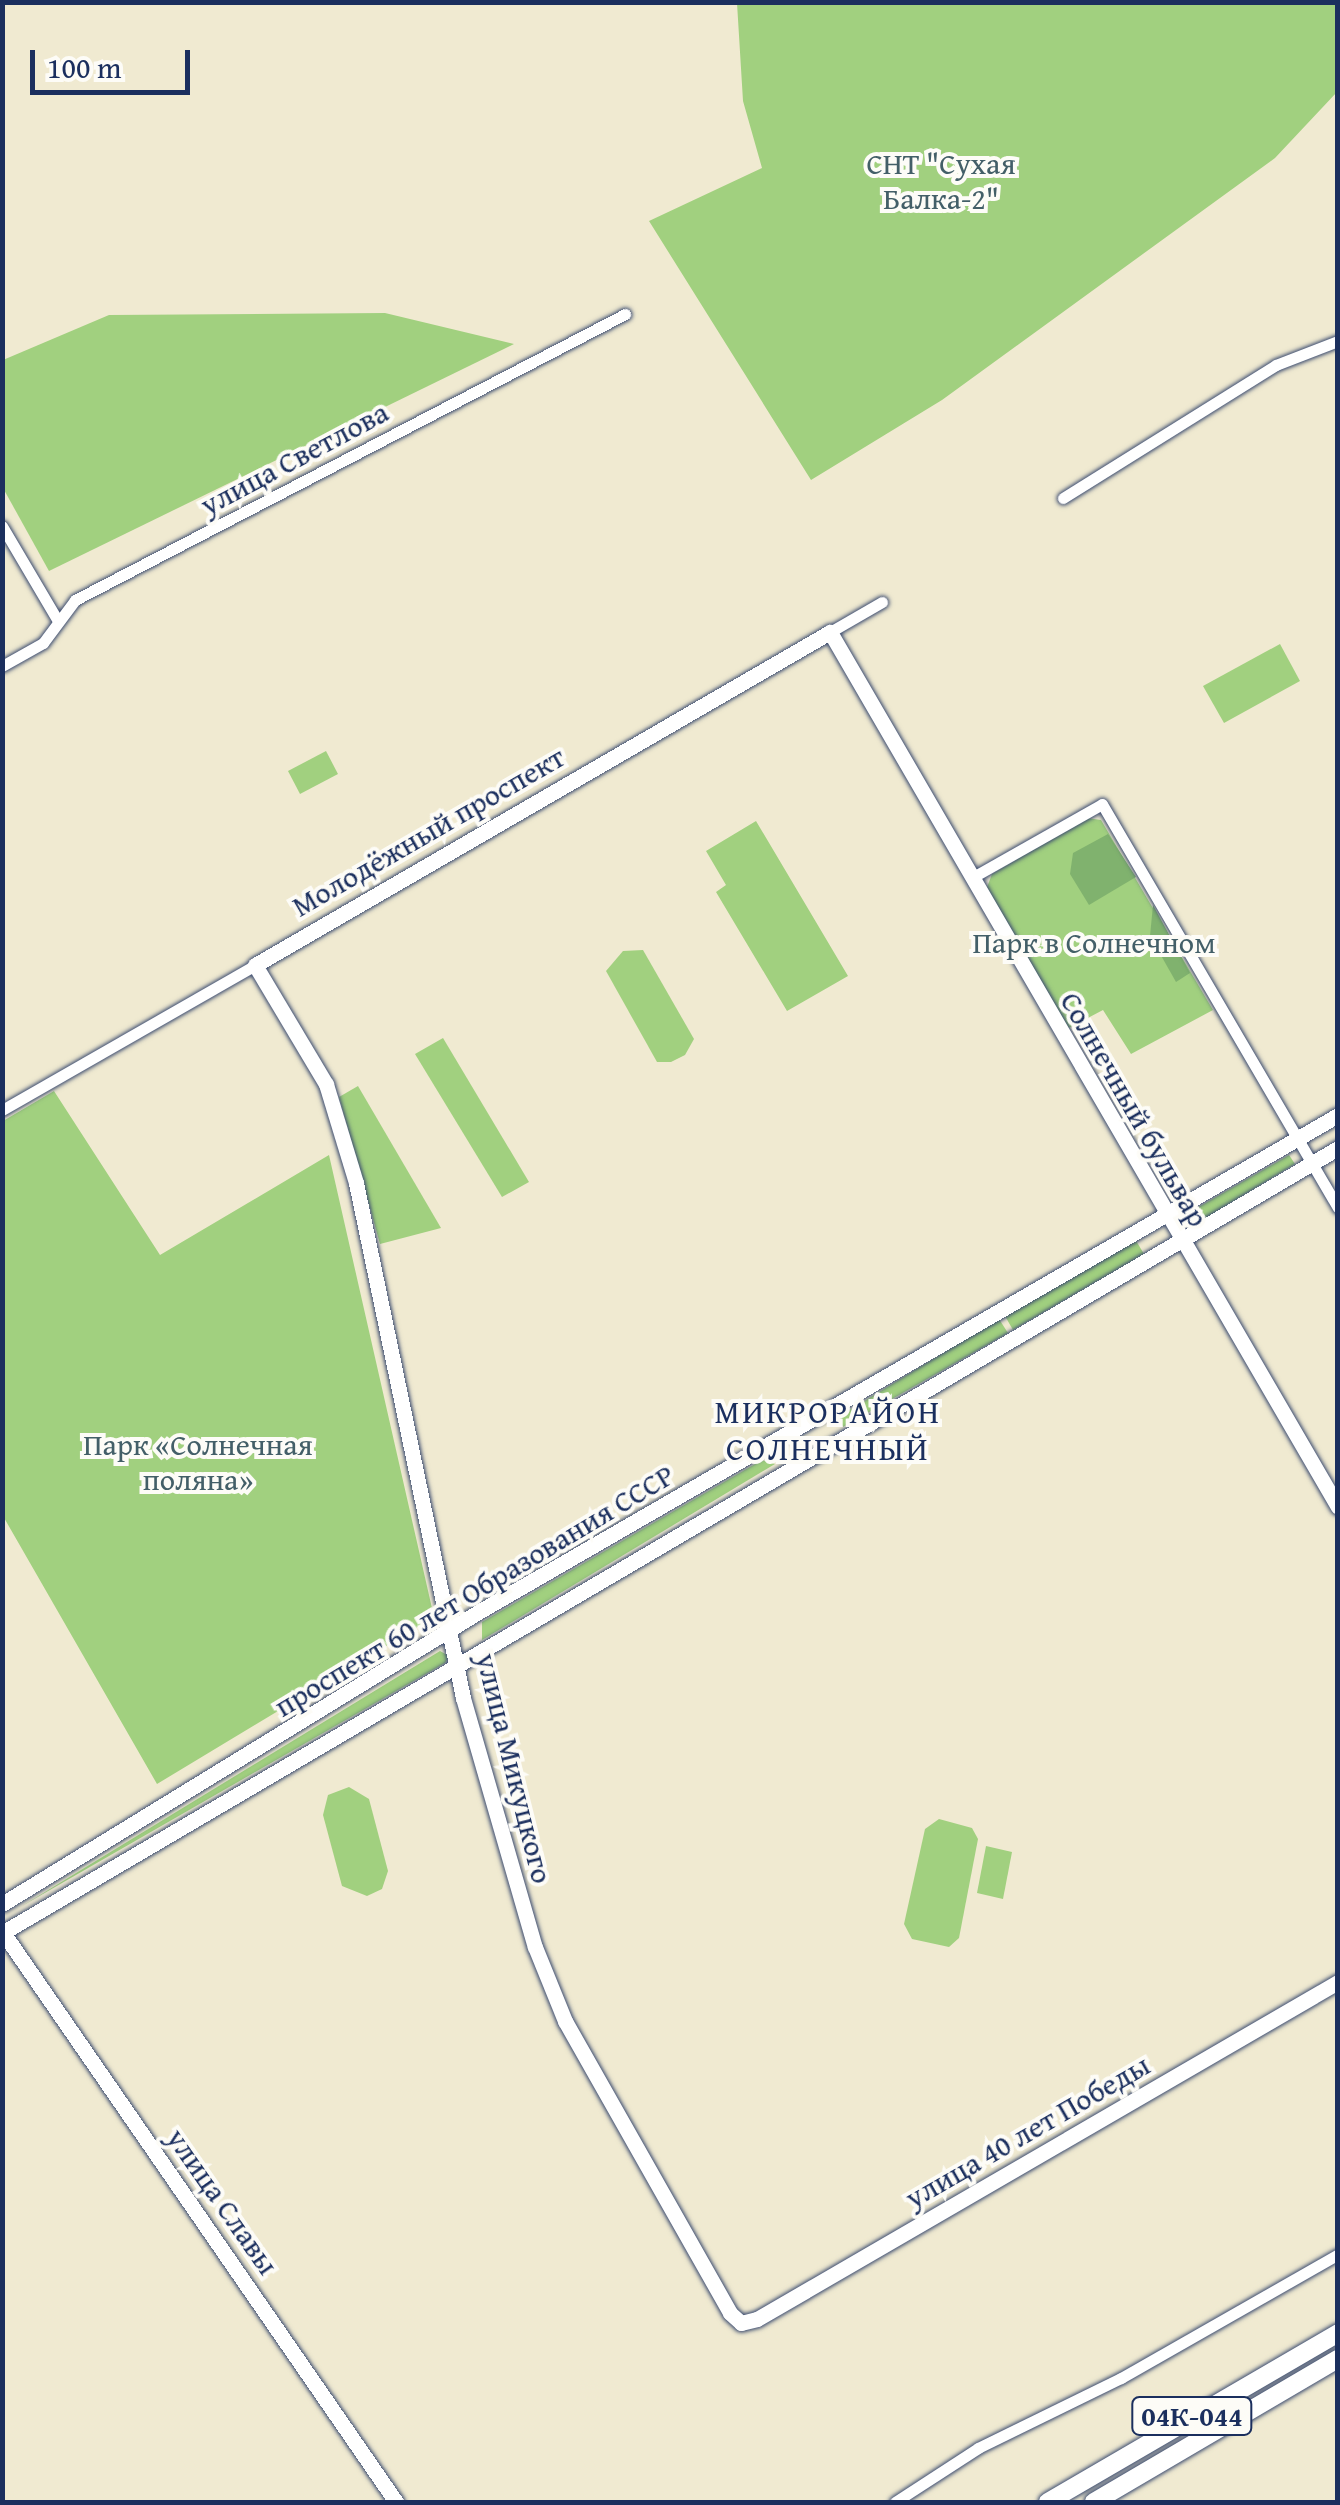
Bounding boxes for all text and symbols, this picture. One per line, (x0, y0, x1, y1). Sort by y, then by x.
scale bar (35, 30, 195, 92)
text: 100 m (47, 45, 121, 89)
park label: СНТ "Сухая Балка-2" (866, 145, 1016, 216)
street label: улица Светлова (194, 393, 394, 523)
street label: Молодёжный проспект (285, 738, 571, 924)
park label: Парк в Солнечном (972, 924, 1216, 960)
street label: Солнечный бульвар (1053, 985, 1217, 1233)
district label: МИКРОРАЙОН СОЛНЕЧНЫЙ (715, 1394, 941, 1469)
park label: Парк «Солнечная поляна» (83, 1426, 313, 1496)
street label: проспект 60 лет Образования СССР (268, 1456, 680, 1724)
street label: улица Микуцкого (469, 1649, 561, 1887)
street label: улица 40 лет Победы (898, 2046, 1156, 2216)
street label: улица Славы (159, 2121, 287, 2281)
road number: 04К-044 (1130, 2393, 1254, 2439)

